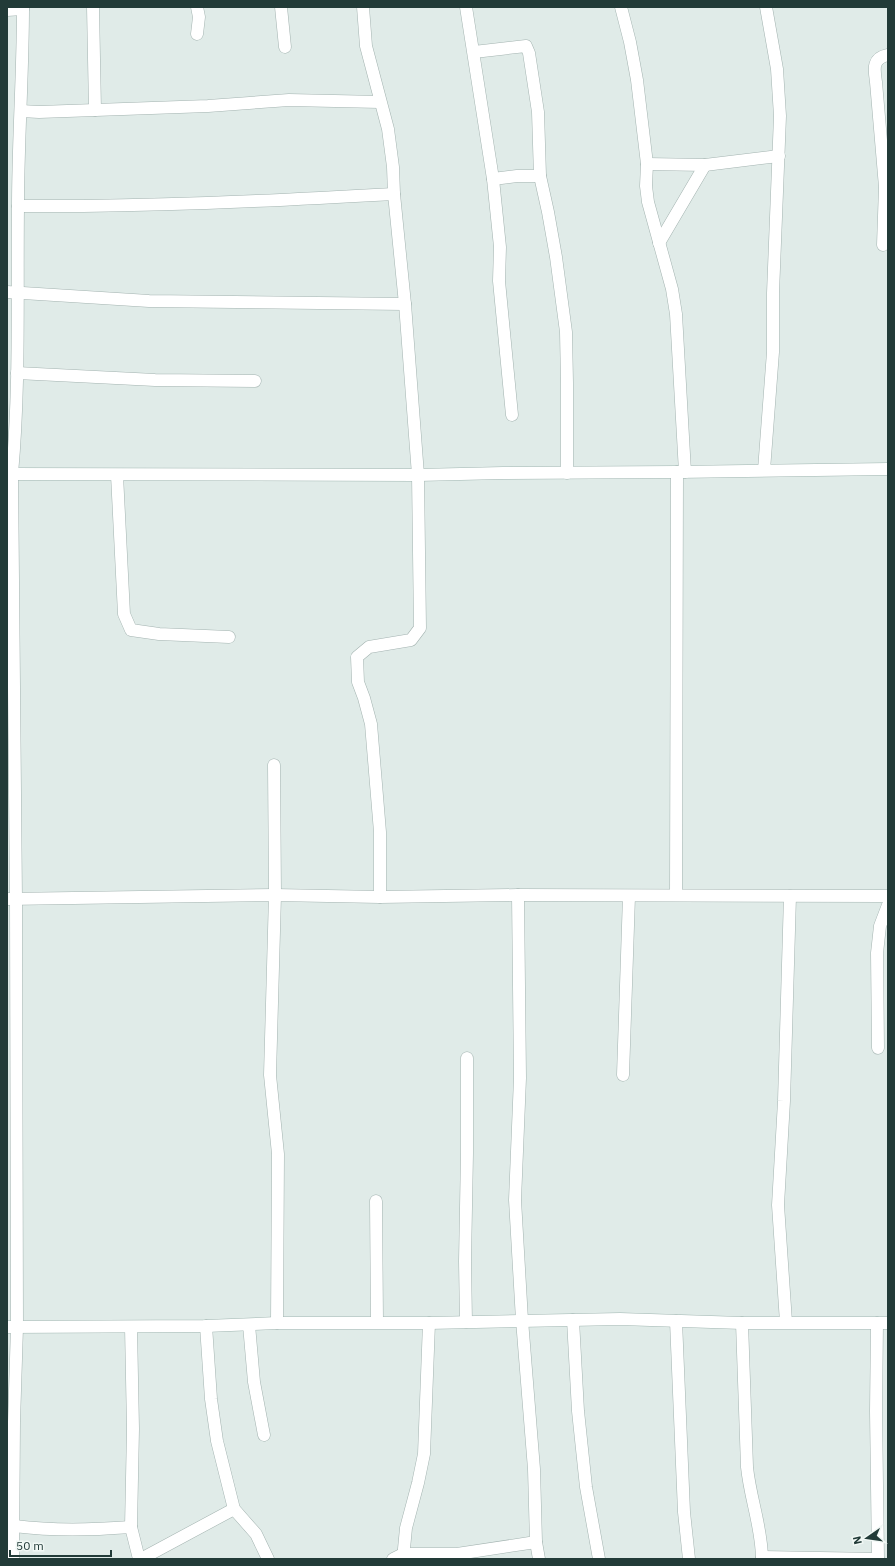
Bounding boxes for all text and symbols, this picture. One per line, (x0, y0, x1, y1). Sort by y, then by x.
north arrow (847, 1518, 887, 1558)
scale bar (10, 1532, 111, 1558)
text: N (850, 1535, 865, 1546)
text: 50 m (16, 1538, 44, 1553)

